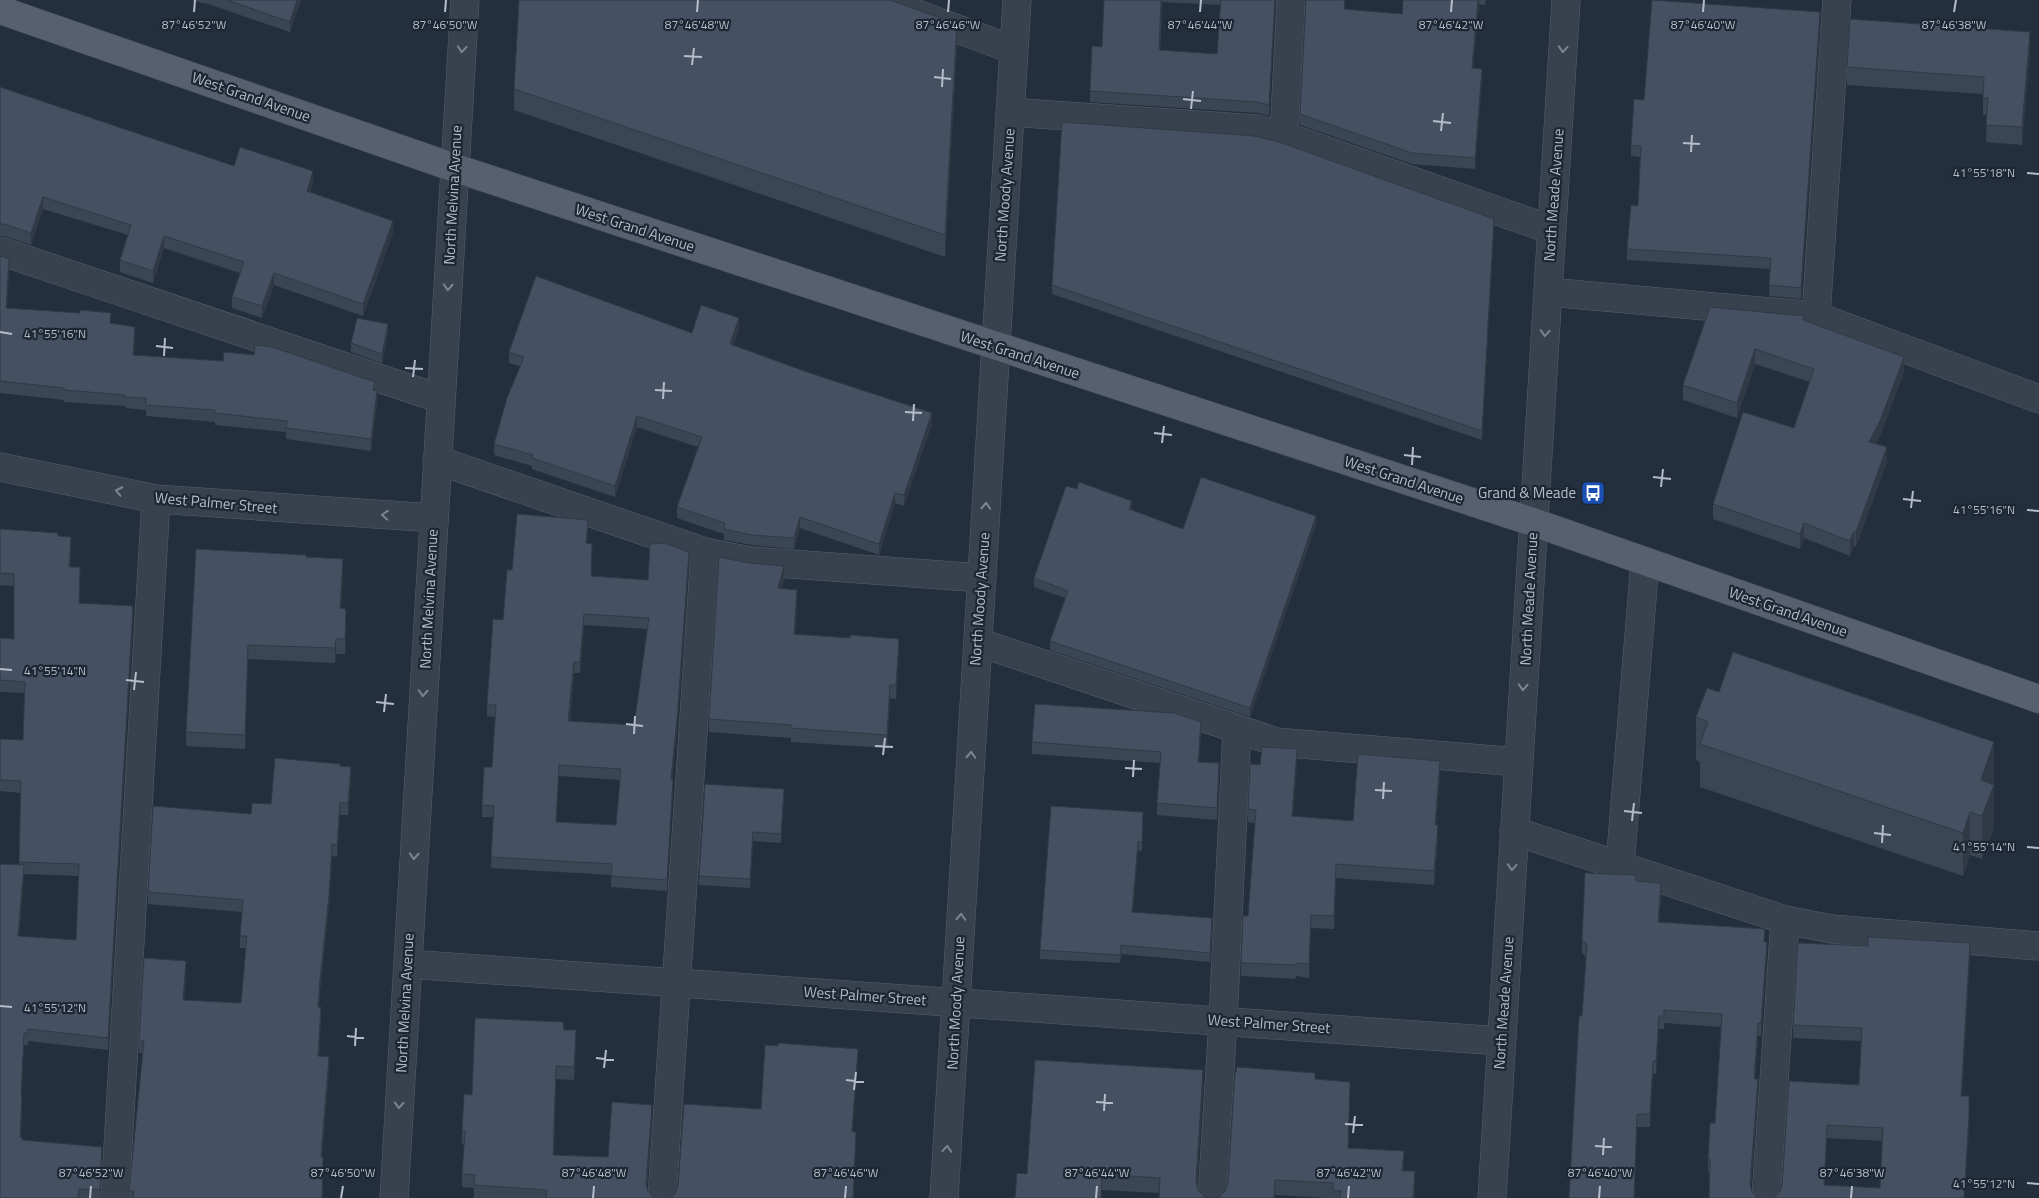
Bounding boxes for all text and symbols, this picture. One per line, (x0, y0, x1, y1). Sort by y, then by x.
text: 87°46'52"W (162, 15, 227, 34)
text: 87°46'50"W (413, 15, 478, 34)
text: 87°46'48"W (665, 15, 730, 34)
text: 87°46'46"W (916, 15, 981, 34)
text: 87°46'44"W (1168, 15, 1233, 34)
text: 87°46'42"W (1419, 15, 1484, 34)
text: 87°46'40"W (1671, 15, 1736, 34)
text: 87°46'38"W (1922, 15, 1987, 34)
one-way arrow (457, 45, 468, 53)
one-way arrow (1558, 45, 1569, 53)
street label: West Grand Avenue (189, 65, 314, 128)
street label: North Melvina Avenue (437, 125, 468, 265)
street label: North Moody Avenue (988, 128, 1021, 262)
street label: North Meade Avenue (1537, 128, 1570, 262)
text: 41°55'18"N (1953, 163, 2015, 182)
street label: West Grand Avenue (573, 197, 698, 258)
one-way arrow (442, 283, 453, 291)
text: 41°55'16"N (24, 324, 86, 343)
street label: West Grand Avenue (958, 324, 1083, 385)
one-way arrow (1540, 329, 1551, 337)
street label: West Grand Avenue (1342, 449, 1467, 510)
bus stop icon: Grand & Meade (1580, 480, 1606, 506)
place label: Grand & Meade (1478, 481, 1576, 504)
street label: West Palmer Street (154, 486, 279, 519)
one-way arrow (115, 487, 123, 497)
text: 41°55'16"N (1953, 500, 2015, 519)
one-way arrow (981, 501, 992, 509)
one-way arrow (381, 510, 389, 521)
street label: North Melvina Avenue (413, 529, 444, 669)
street label: North Moody Avenue (963, 532, 996, 666)
street label: North Meade Avenue (1514, 532, 1543, 666)
street label: West Grand Avenue (1726, 580, 1851, 643)
text: 41°55'14"N (24, 661, 86, 680)
one-way arrow (1518, 684, 1529, 692)
one-way arrow (418, 690, 429, 698)
one-way arrow (965, 751, 976, 759)
text: 41°55'14"N (1953, 837, 2015, 856)
one-way arrow (408, 852, 419, 860)
one-way arrow (1507, 863, 1518, 871)
one-way arrow (956, 913, 967, 921)
street label: North Melvina Avenue (389, 933, 420, 1073)
street label: North Moody Avenue (941, 936, 970, 1070)
street label: North Meade Avenue (1487, 936, 1520, 1070)
street label: West Palmer Street (803, 980, 928, 1011)
text: 41°55'12"N (24, 998, 86, 1017)
street label: West Palmer Street (1207, 1008, 1332, 1039)
one-way arrow (394, 1101, 405, 1109)
one-way arrow (941, 1145, 952, 1153)
text: 87°46'52"W (59, 1163, 124, 1182)
text: 87°46'50"W (311, 1163, 376, 1182)
text: 87°46'48"W (562, 1163, 627, 1182)
text: 87°46'46"W (814, 1163, 879, 1182)
text: 87°46'44"W (1065, 1163, 1130, 1182)
text: 87°46'42"W (1317, 1163, 1382, 1182)
text: 87°46'40"W (1568, 1163, 1633, 1182)
text: 87°46'38"W (1820, 1163, 1885, 1182)
text: 41°55'12"N (1953, 1174, 2015, 1193)

